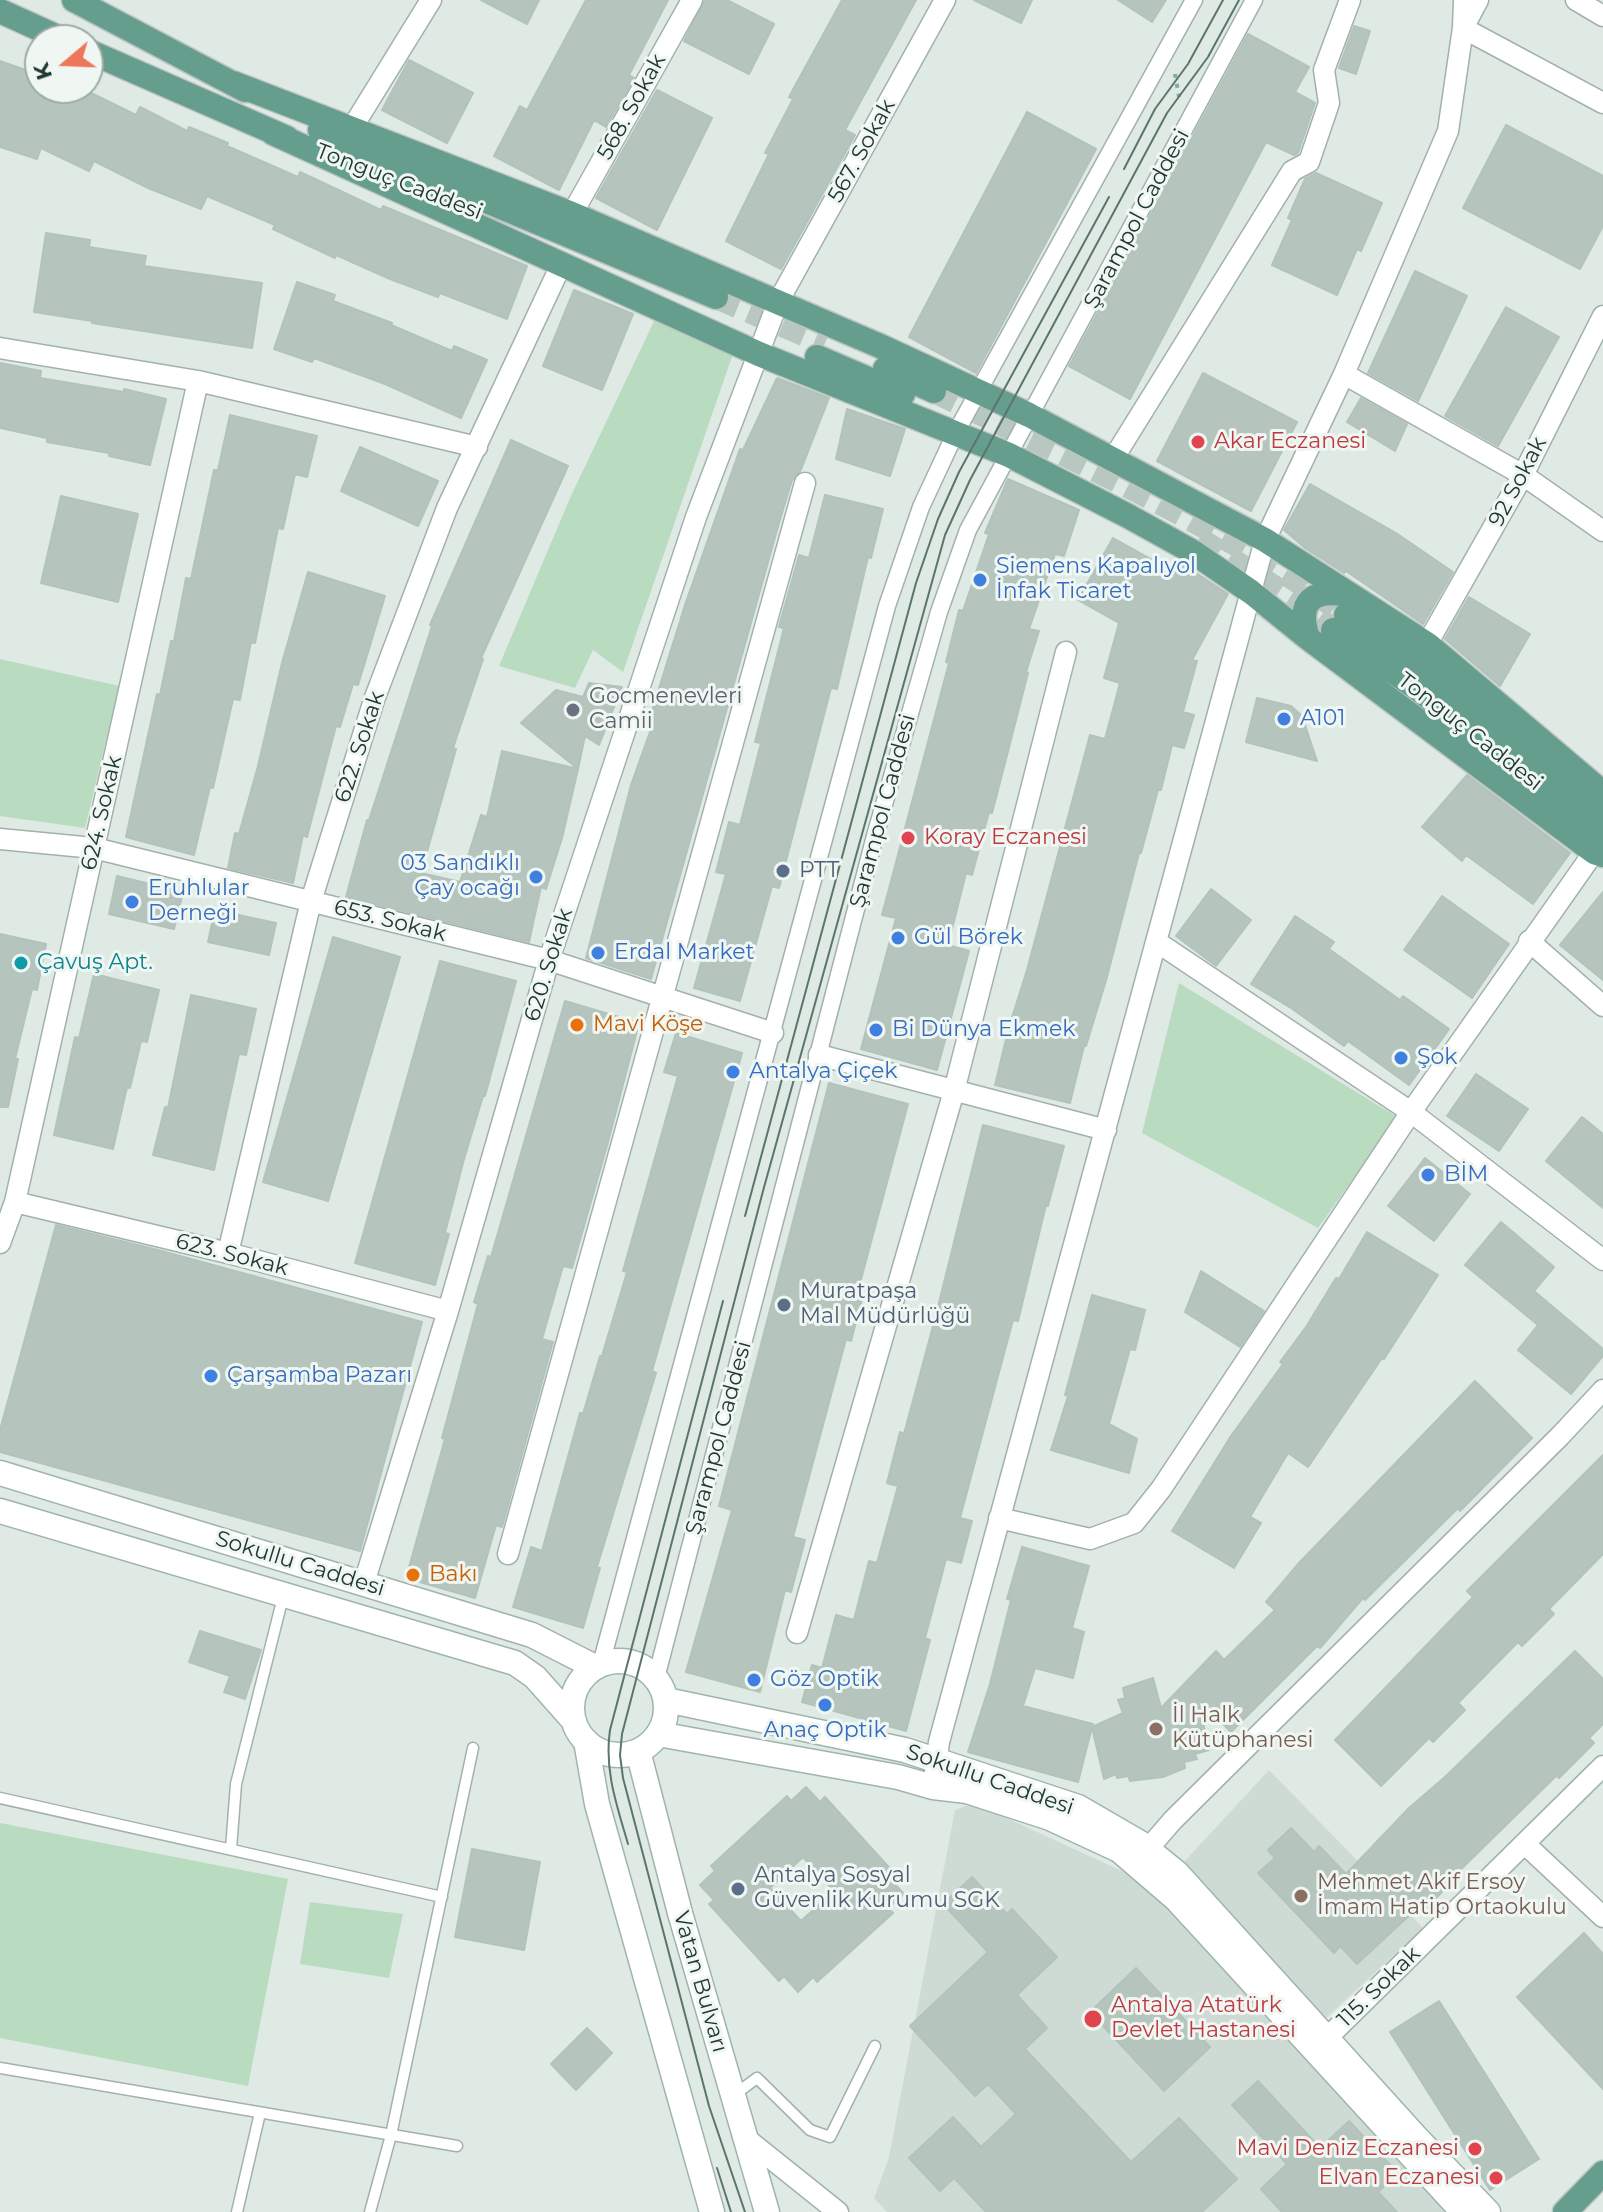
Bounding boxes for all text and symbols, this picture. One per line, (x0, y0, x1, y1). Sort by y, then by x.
north arrow (24, 24, 104, 104)
street label: 568. Sokak (592, 49, 672, 165)
text: K (27, 59, 58, 83)
street label: 567. Sokak (823, 95, 901, 207)
street label: Şarampol Caddesi (1079, 125, 1195, 313)
street label: Tonguç Caddesi (312, 138, 486, 226)
place label: Akar Eczanesi (1214, 429, 1366, 455)
marker: Akar Eczanesi (1189, 433, 1207, 451)
street label: 92 Sokak (1483, 433, 1553, 531)
place label: Siemens Kapalıyol İnfak Ticaret (996, 554, 1196, 606)
marker: Siemens Kapalıyol İnfak Ticaret (971, 571, 989, 589)
street label: Tonguç Caddesi (1392, 667, 1548, 797)
place label: Gocmenevleri Camii (589, 684, 742, 736)
street label: 622. Sokak (330, 688, 390, 806)
marker: Gocmenevleri Camii (564, 701, 582, 719)
place label: A101 (1300, 706, 1345, 732)
marker: A101 (1275, 710, 1293, 728)
street label: Şarampol Caddesi (844, 711, 922, 911)
street label: 624. Sokak (76, 753, 128, 873)
place label: Koray Eczanesi (924, 825, 1087, 851)
marker: Koray Eczanesi (899, 829, 917, 847)
place label: 03 Sandıklı Çay ocağı (400, 851, 520, 902)
place label: PTT (799, 858, 839, 884)
marker: PTT (774, 862, 792, 880)
marker: 03 Sandıklı Çay ocağı (527, 868, 545, 886)
place label: Eruhlular Derneği (148, 876, 250, 928)
marker: Eruhlular Derneği (123, 893, 141, 911)
street label: 653. Sokak (331, 894, 449, 948)
street label: 620. Sokak (519, 905, 579, 1025)
place label: Gül Börek (914, 925, 1023, 951)
marker: Gül Börek (889, 929, 907, 947)
place label: Erdal Market (614, 940, 754, 966)
marker: Erdal Market (589, 944, 607, 962)
place label: Çavuş Apt. (37, 950, 153, 976)
marker: Çavuş Apt. (12, 954, 30, 972)
place label: Mavi Köşe (593, 1012, 703, 1038)
marker: Mavi Köşe (568, 1016, 586, 1034)
place label: Bi Dünya Ekmek (892, 1017, 1075, 1043)
marker: Bi Dünya Ekmek (867, 1021, 885, 1039)
place label: Şok (1417, 1045, 1457, 1071)
marker: Şok (1392, 1049, 1410, 1067)
place label: Antalya Çiçek (749, 1059, 897, 1085)
marker: Antalya Çiçek (724, 1063, 742, 1081)
place label: BİM (1444, 1162, 1488, 1188)
marker: BİM (1419, 1166, 1437, 1184)
street label: 623. Sokak (173, 1228, 291, 1282)
place label: Muratpaşa Mal Müdürlüğü (800, 1279, 970, 1330)
marker: Muratpaşa Mal Müdürlüğü (775, 1296, 793, 1314)
street label: Şarampol Caddesi (680, 1338, 758, 1538)
place label: Çarşamba Pazarı (227, 1363, 412, 1389)
marker: Çarşamba Pazarı (202, 1367, 220, 1385)
street label: Sokullu Caddesi (212, 1526, 388, 1602)
place label: Bakı (429, 1562, 477, 1588)
marker: Bakı (404, 1566, 422, 1584)
place label: Göz Optik (770, 1667, 879, 1693)
marker: Göz Optik (745, 1671, 763, 1689)
marker: Anaç Optik (816, 1696, 834, 1714)
place label: İl Halk Kütüphanesi (1172, 1703, 1313, 1754)
place label: Anaç Optik (763, 1718, 887, 1744)
marker: İl Halk Kütüphanesi (1147, 1720, 1165, 1738)
street label: Sokullu Caddesi (903, 1739, 1077, 1821)
place label: Antalya Sosyal Güvenlik Kurumu SGK (754, 1863, 1000, 1914)
place label: Mehmet Akif Ersoy İmam Hatip Ortaokulu (1317, 1870, 1567, 1922)
marker: Antalya Sosyal Güvenlik Kurumu SGK (729, 1880, 747, 1898)
marker: Mehmet Akif Ersoy İmam Hatip Ortaokulu (1292, 1887, 1310, 1905)
street label: Vatan Bulvarı (667, 1908, 733, 2056)
street label: 115. Sokak (1332, 1941, 1426, 2033)
place label: Antalya Atatürk Devlet Hastanesi (1111, 1993, 1296, 2044)
marker: Antalya Atatürk Devlet Hastanesi (1082, 2008, 1104, 2030)
place label: Mavi Deniz Eczanesi (1237, 2136, 1459, 2162)
marker: Mavi Deniz Eczanesi (1466, 2140, 1484, 2158)
place label: Elvan Eczanesi (1318, 2165, 1480, 2191)
marker: Elvan Eczanesi (1487, 2169, 1505, 2187)

